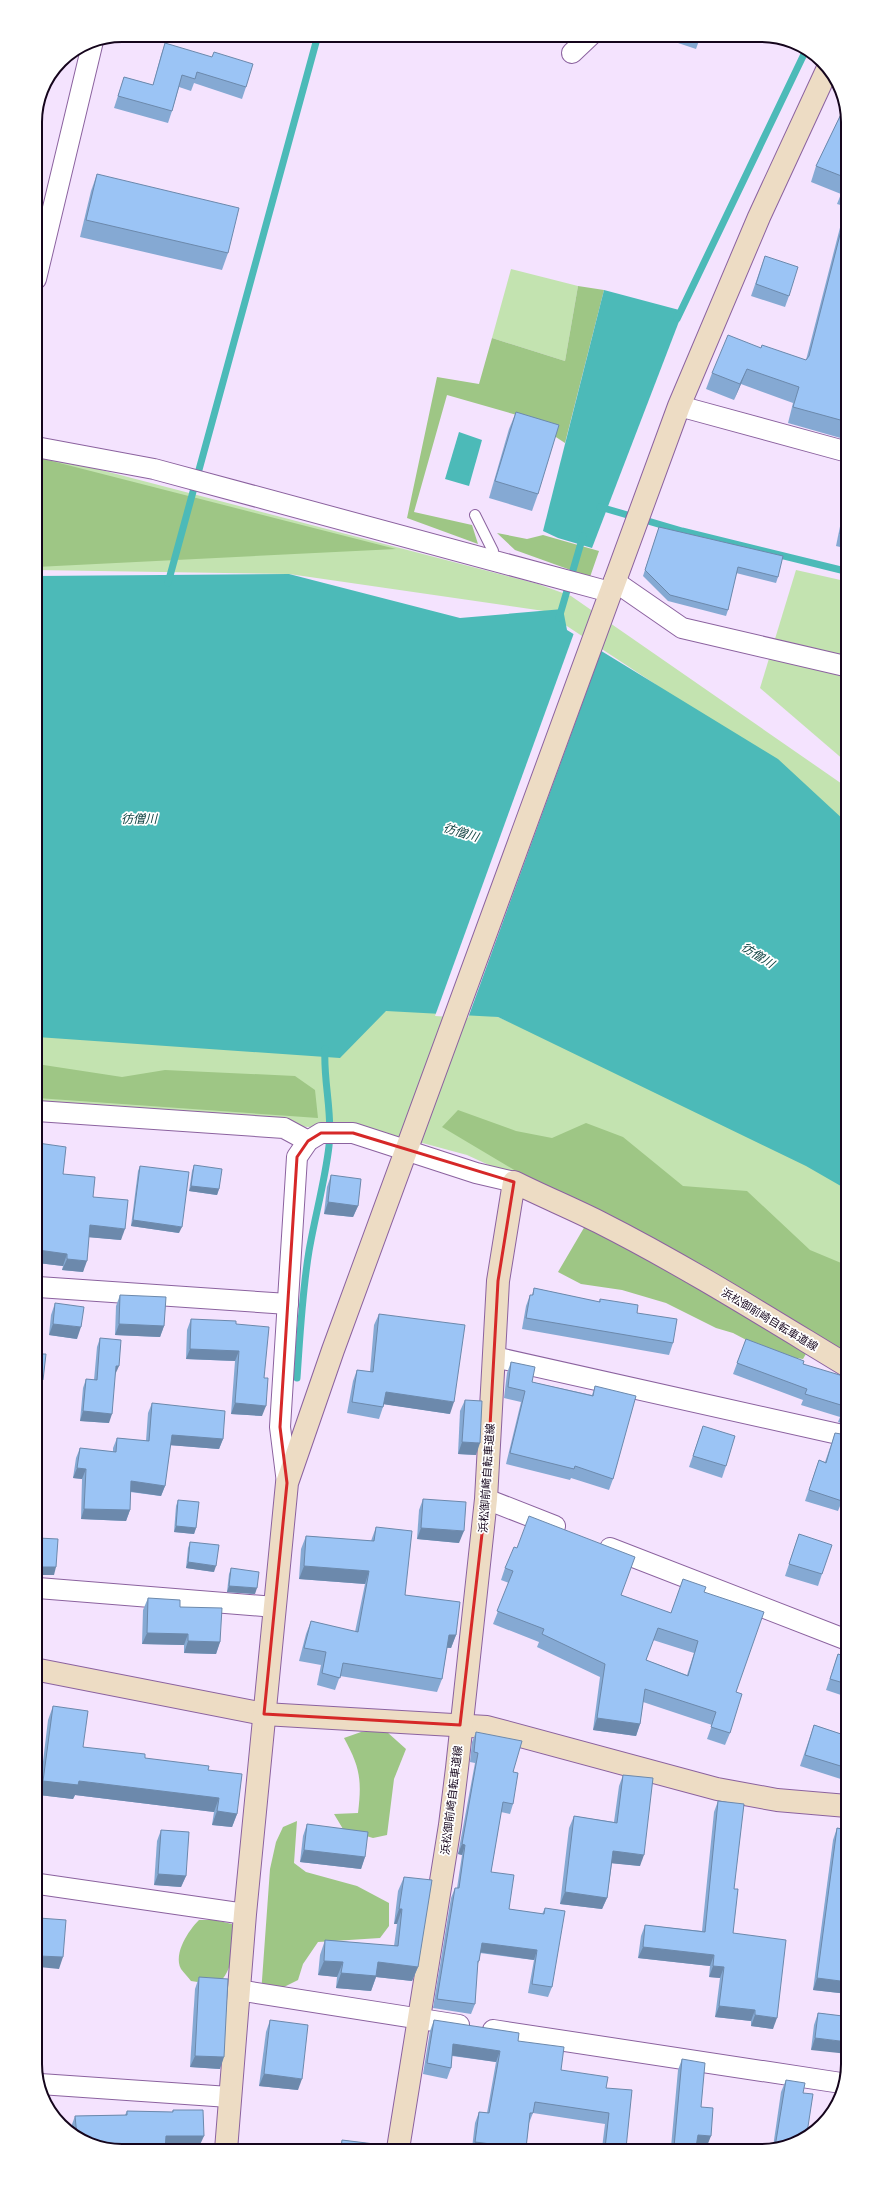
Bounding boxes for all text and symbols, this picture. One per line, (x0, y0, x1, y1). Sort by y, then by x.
water label: 彷僧川 (121, 810, 159, 827)
water label: 彷僧川 (441, 819, 483, 846)
water label: 彷僧川 (738, 938, 779, 973)
street label: 浜松御前崎自転車道線 (719, 1284, 821, 1354)
street label: 浜松御前崎自転車道線 (475, 1423, 497, 1533)
street label: 浜松御前崎自転車道線 (437, 1744, 465, 1856)

